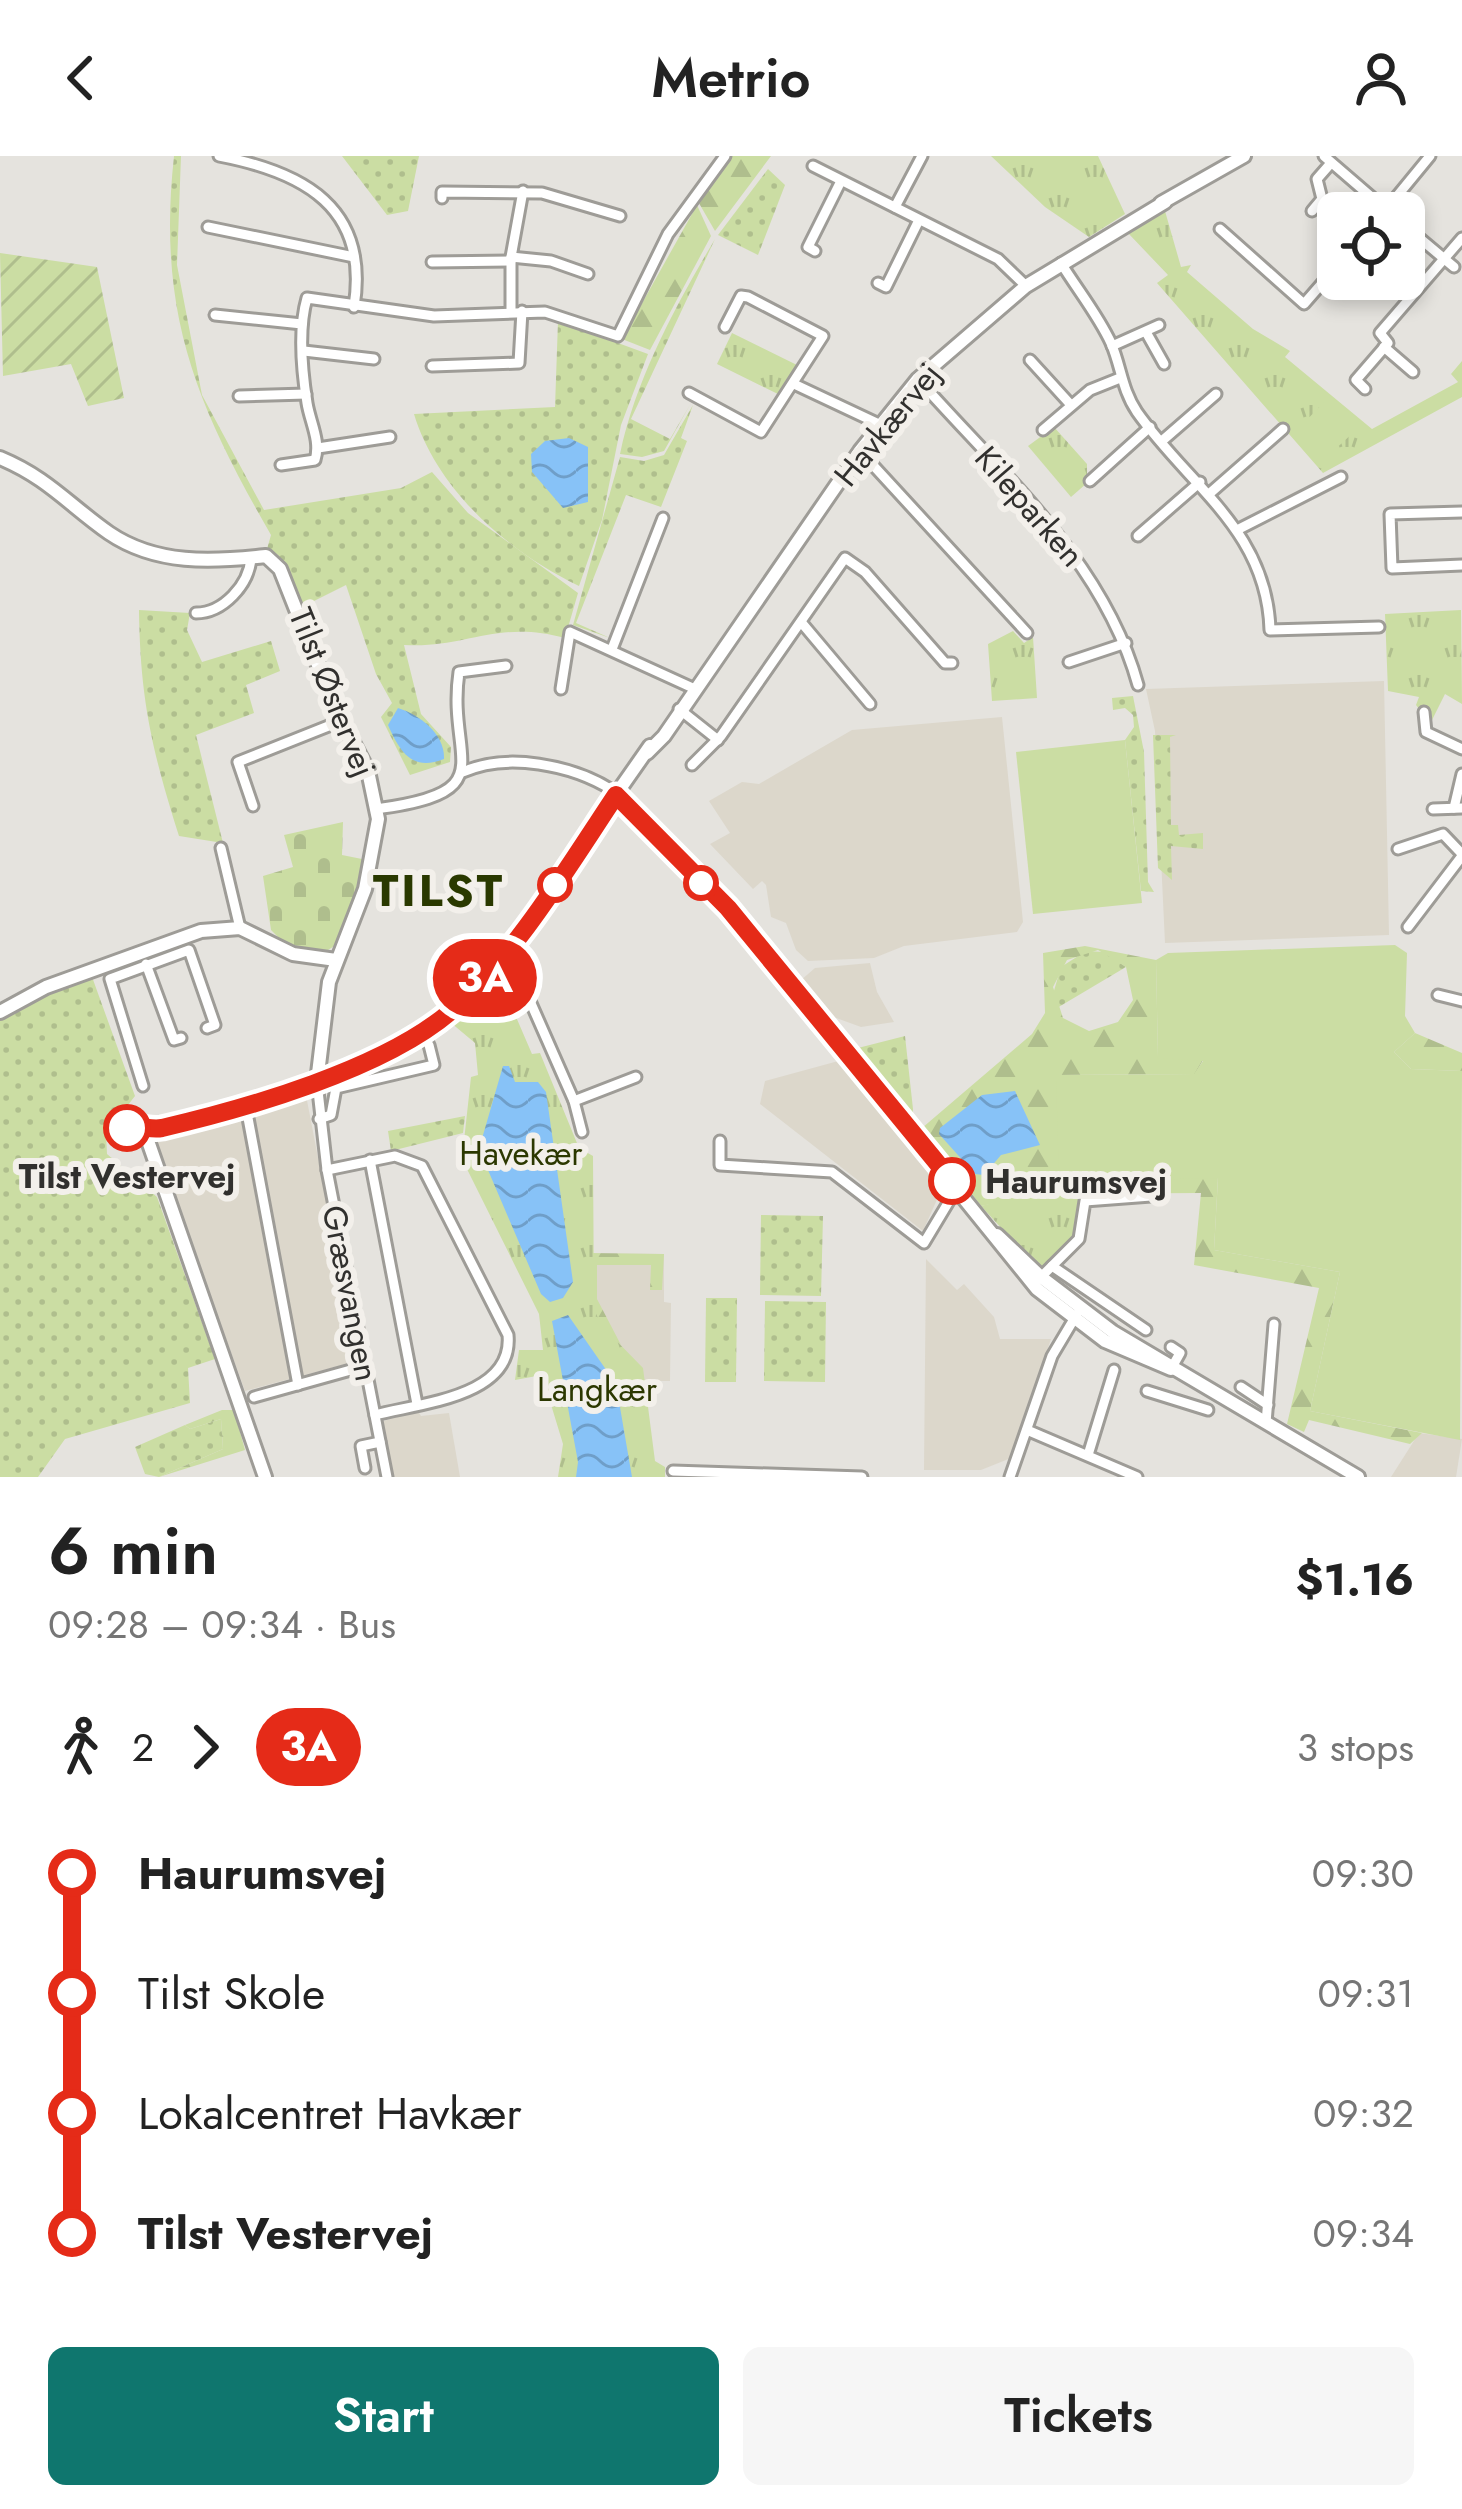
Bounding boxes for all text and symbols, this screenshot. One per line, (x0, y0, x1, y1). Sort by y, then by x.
text: Metrio (651, 39, 811, 117)
icon: back (48, 45, 114, 111)
icon: person (1348, 45, 1414, 111)
map controls (1317, 192, 1425, 300)
button: locate (1317, 192, 1425, 300)
street label: Havkærvej (823, 352, 952, 496)
street label: Kileparken (964, 436, 1095, 577)
street label: Tilst Østervej (277, 601, 388, 784)
district label: TILST (373, 858, 505, 923)
unlabelled marker (685, 867, 717, 899)
unlabelled marker (539, 869, 571, 901)
line badge: 3A (431, 939, 539, 1017)
text: 3A (457, 947, 513, 1008)
marker: Tilst Vestervej (105, 1106, 149, 1150)
park label: Havekær (459, 1130, 583, 1177)
place label: Tilst Vestervej (19, 1153, 235, 1200)
place label: Haurumsvej (985, 1158, 1167, 1205)
marker: Haurumsvej (930, 1159, 974, 1203)
street label: Græsvangen (310, 1201, 391, 1385)
park label: Langkær (537, 1366, 658, 1413)
text: 6 min (48, 1503, 218, 1599)
text: $1.16 (1296, 1547, 1414, 1612)
text: 09:28 – 09:34 · Bus (48, 1596, 396, 1653)
icon: walk (48, 1714, 114, 1780)
icon: forward (172, 1714, 238, 1780)
text: 3A (280, 1716, 337, 1777)
text: 2 (132, 1719, 154, 1776)
text: 3 stops (1297, 1719, 1414, 1776)
text: Haurumsvej (138, 1841, 386, 1906)
text: 09:30 (1312, 1845, 1414, 1902)
text: Tilst Skole (138, 1961, 325, 2026)
text: 09:31 (1318, 1965, 1414, 2022)
text: Lokalcentret Havkær (138, 2081, 522, 2146)
text: 09:32 (1313, 2085, 1414, 2142)
text: Tilst Vestervej (138, 2201, 433, 2266)
text: 09:34 (1312, 2205, 1414, 2262)
button: Start (48, 2347, 719, 2485)
button: Tickets (743, 2347, 1414, 2485)

